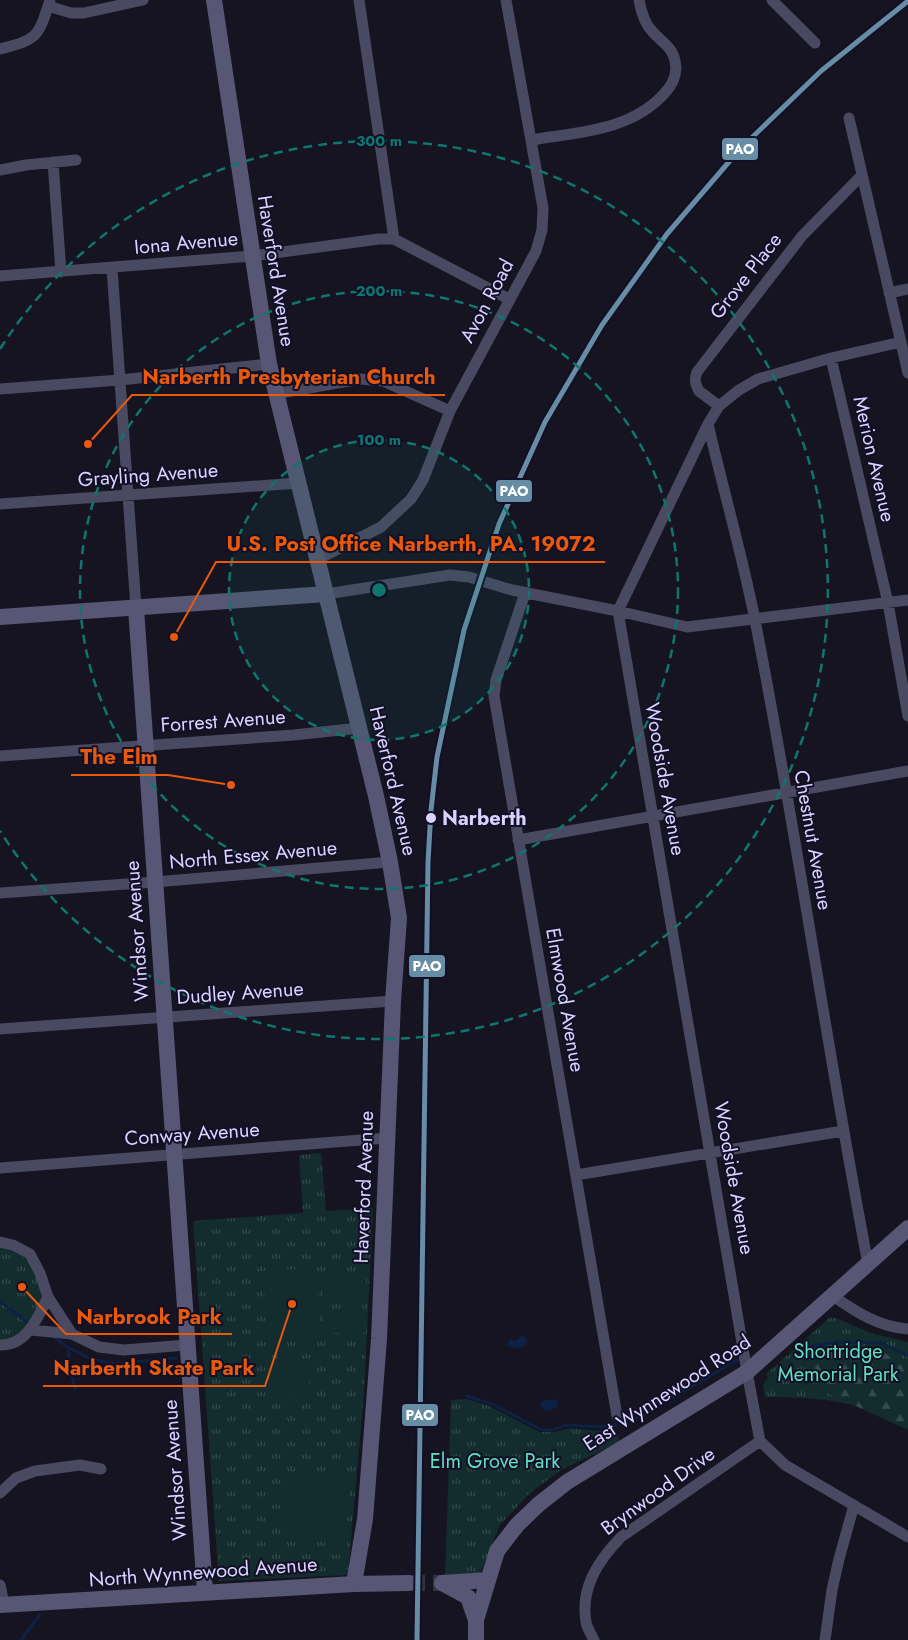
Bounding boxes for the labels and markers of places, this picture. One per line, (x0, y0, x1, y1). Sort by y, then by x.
callout: Narberth Presbyterian Church (132, 359, 445, 395)
callout: U.S. Post Office Narberth, PA. 19072 (216, 526, 605, 562)
centre of rings (370, 581, 388, 599)
callout: The Elm (71, 739, 168, 775)
place label: Narberth (442, 804, 527, 833)
marker: Narberth (424, 811, 438, 825)
callout: Narbrook Park (66, 1298, 232, 1334)
callout: Narberth Skate Park (43, 1350, 265, 1386)

